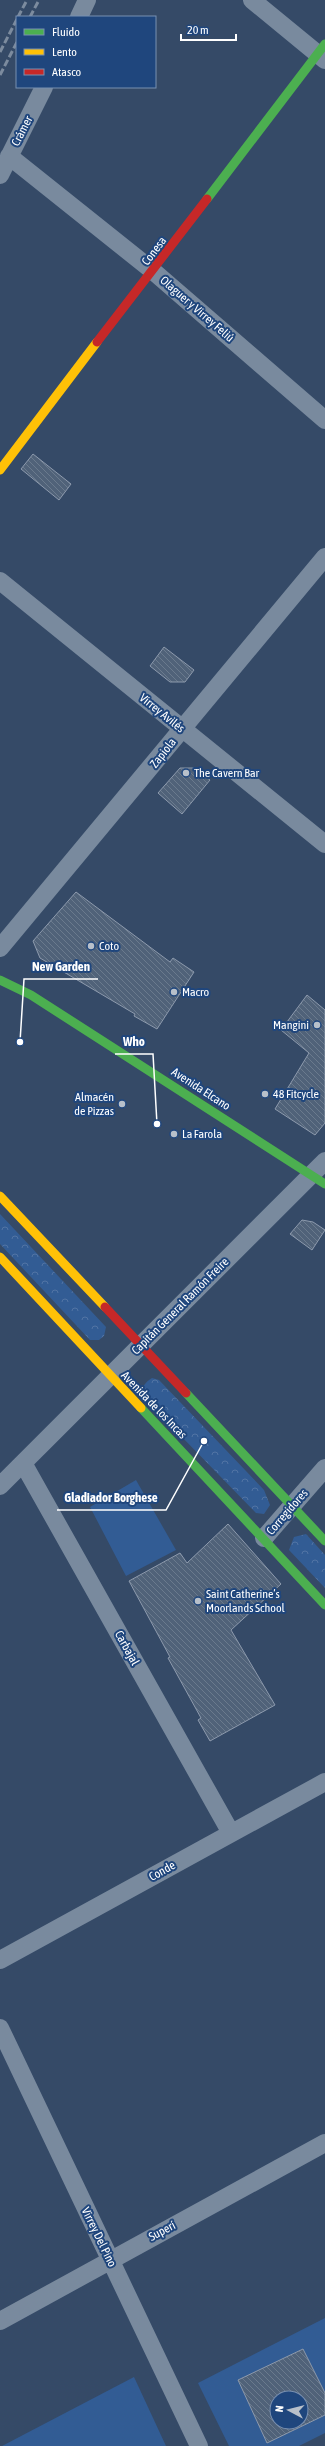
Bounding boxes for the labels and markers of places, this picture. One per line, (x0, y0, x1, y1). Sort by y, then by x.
place label: The Cavern Bar (194, 766, 259, 780)
marker: The Cavern Bar (181, 768, 191, 778)
place label: Coto (99, 939, 119, 953)
marker: Coto (86, 941, 96, 951)
callout: New Garden (24, 954, 98, 979)
place label: Macro (182, 985, 210, 999)
marker: Macro (169, 987, 179, 997)
place label: Mangini (273, 1018, 309, 1032)
marker: Mangini (312, 1020, 322, 1030)
callout: Who (115, 1029, 153, 1054)
place label: 48 Fitcycle (273, 1087, 319, 1101)
marker: 48 Fitcycle (260, 1089, 270, 1099)
place label: Almacén de Pizzas (74, 1090, 114, 1118)
marker: Almacén de Pizzas (117, 1099, 127, 1109)
place label: La Farola (182, 1127, 222, 1141)
marker: La Farola (169, 1129, 179, 1139)
callout: Gladiador Borghese (57, 1485, 166, 1510)
place label: Saint Catherine’s Moorlands School (206, 1587, 286, 1615)
marker: Saint Catherine’s Moorlands School (193, 1596, 203, 1606)

